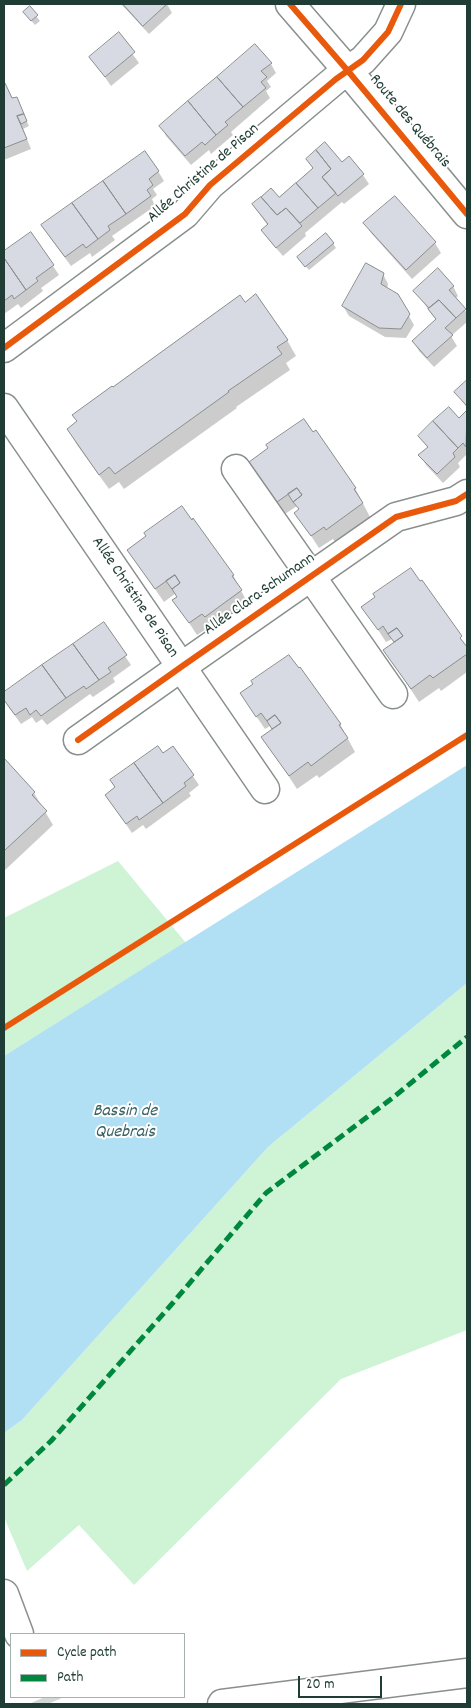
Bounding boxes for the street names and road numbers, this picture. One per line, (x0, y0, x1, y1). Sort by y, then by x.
street label: Route des Québrais (364, 71, 454, 173)
street label: Allée Christine de Pisan (144, 120, 264, 228)
street label: Allée Christine de Pisan (86, 534, 182, 662)
street label: Allée Clara Schumann (201, 549, 319, 641)

